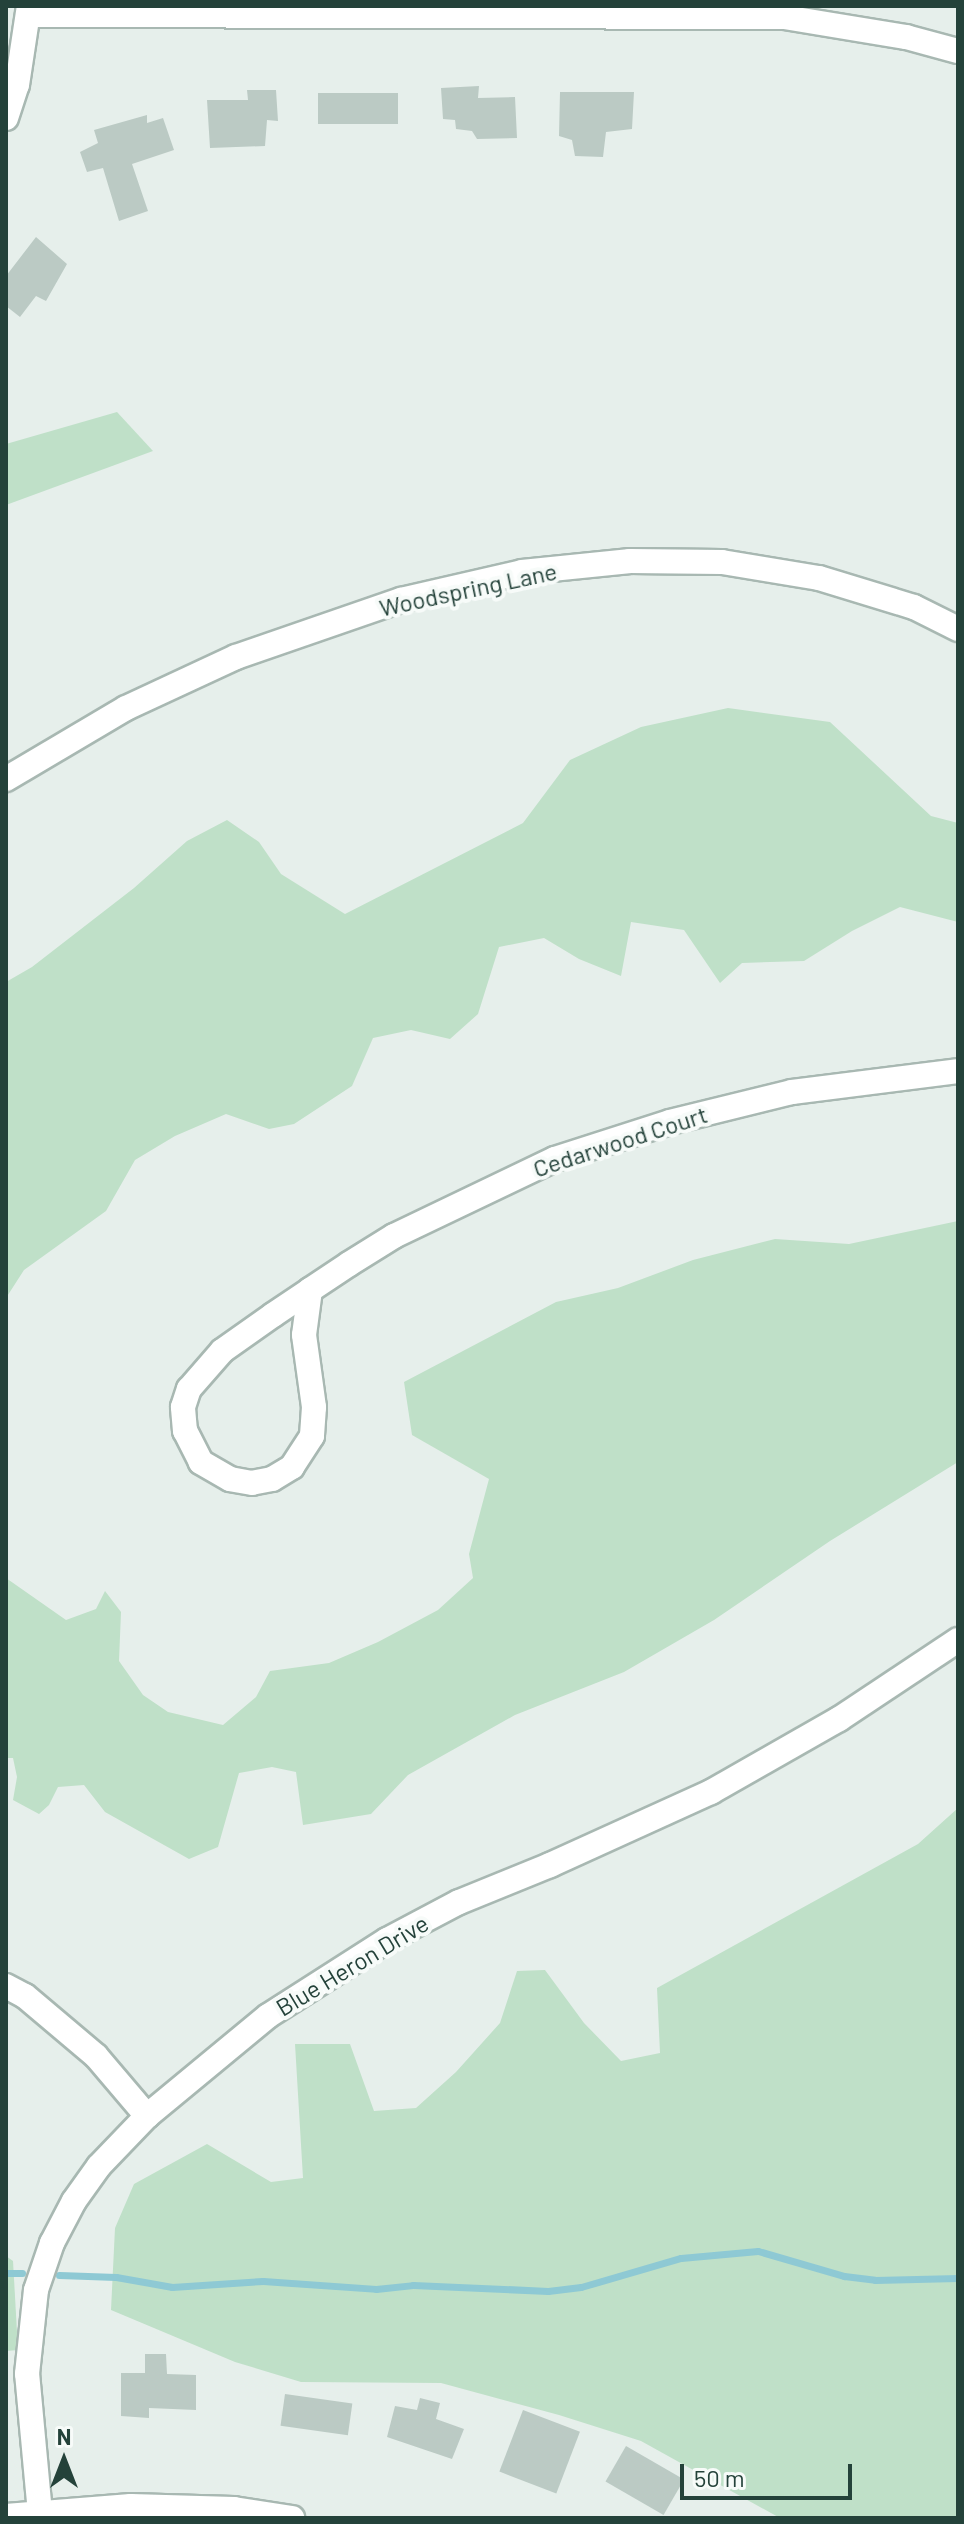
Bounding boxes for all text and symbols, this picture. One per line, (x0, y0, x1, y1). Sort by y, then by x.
street label: Woodspring Lane (377, 556, 559, 622)
street label: Cedarwood Court (529, 1099, 711, 1183)
street label: Blue Heron Drive (271, 1908, 433, 2022)
north arrow (24, 2420, 104, 2500)
text: N (57, 2423, 71, 2449)
scale bar (684, 2448, 856, 2498)
text: 50 m (694, 2463, 745, 2492)

